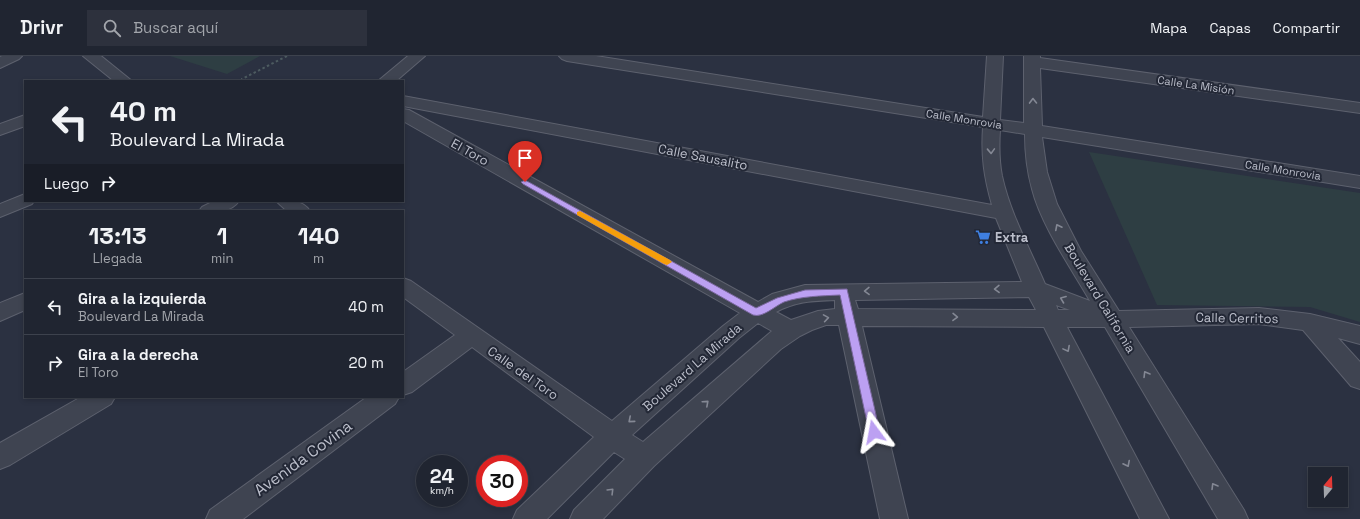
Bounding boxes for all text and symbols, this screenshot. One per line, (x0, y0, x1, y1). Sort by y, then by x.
search box (87, 10, 367, 46)
text: Drivr (20, 15, 63, 40)
icon: search (101, 17, 123, 39)
text: Buscar aquí (133, 18, 218, 37)
text: Mapa (1150, 19, 1187, 37)
text: Capas (1209, 19, 1251, 37)
text: Compartir (1273, 19, 1340, 37)
street label: Calle La Misión (1157, 73, 1235, 97)
text: 40 m (110, 93, 177, 129)
icon: left (44, 96, 96, 148)
one-way arrow (1028, 98, 1037, 104)
street label: Calle Monrovia (925, 106, 1004, 132)
text: Boulevard La Mirada (110, 128, 285, 151)
street label: El Toro (448, 135, 492, 169)
street label: Calle Sausalito (657, 140, 749, 174)
pin (508, 141, 542, 182)
icon: arrive (514, 147, 536, 169)
one-way arrow (986, 148, 995, 154)
street label: Calle Monrovia (1244, 157, 1323, 183)
icon: right (97, 172, 119, 194)
text: Luego (44, 174, 89, 193)
text: 13:13 (88, 220, 147, 251)
text: 1 (217, 220, 228, 251)
text: 140 (298, 220, 340, 251)
one-way arrow (1056, 223, 1063, 231)
supermarket icon: Extra (974, 228, 992, 246)
place label: Extra (995, 229, 1029, 246)
street label: Boulevard California (1061, 240, 1140, 356)
text: Llegada (93, 250, 142, 267)
text: min (211, 250, 233, 267)
text: m (313, 250, 324, 267)
one-way arrow (994, 285, 1000, 293)
one-way arrow (864, 287, 870, 295)
text: Gira a la izquierda (78, 289, 206, 308)
icon: left (44, 296, 66, 318)
one-way arrow (1060, 296, 1067, 304)
text: 40 m (348, 297, 384, 316)
text: Boulevard La Mirada (78, 308, 204, 325)
street label: Calle Cerritos (1195, 309, 1279, 327)
one-way arrow (952, 313, 958, 322)
one-way arrow (822, 314, 829, 323)
street label: Boulevard La Mirada (639, 319, 746, 415)
street label: Calle del Toro (484, 342, 562, 404)
text: Gira a la derecha (78, 345, 198, 364)
one-way arrow (1062, 345, 1070, 352)
icon: right (44, 352, 66, 374)
text: 20 m (349, 353, 384, 372)
text: El Toro (78, 364, 119, 381)
one-way arrow (1144, 371, 1151, 378)
one-way arrow (702, 400, 709, 407)
position arrow (853, 411, 895, 453)
street label: Avenida Covina (250, 415, 356, 501)
one-way arrow (628, 415, 636, 423)
speed limit sign: 30 (476, 455, 528, 507)
one-way arrow (1122, 460, 1130, 467)
text: 24 (430, 463, 454, 489)
north arrow (1308, 467, 1348, 507)
map controls (1308, 467, 1348, 507)
one-way arrow (1211, 483, 1218, 490)
text: km/h (430, 484, 454, 497)
one-way arrow (606, 488, 614, 496)

